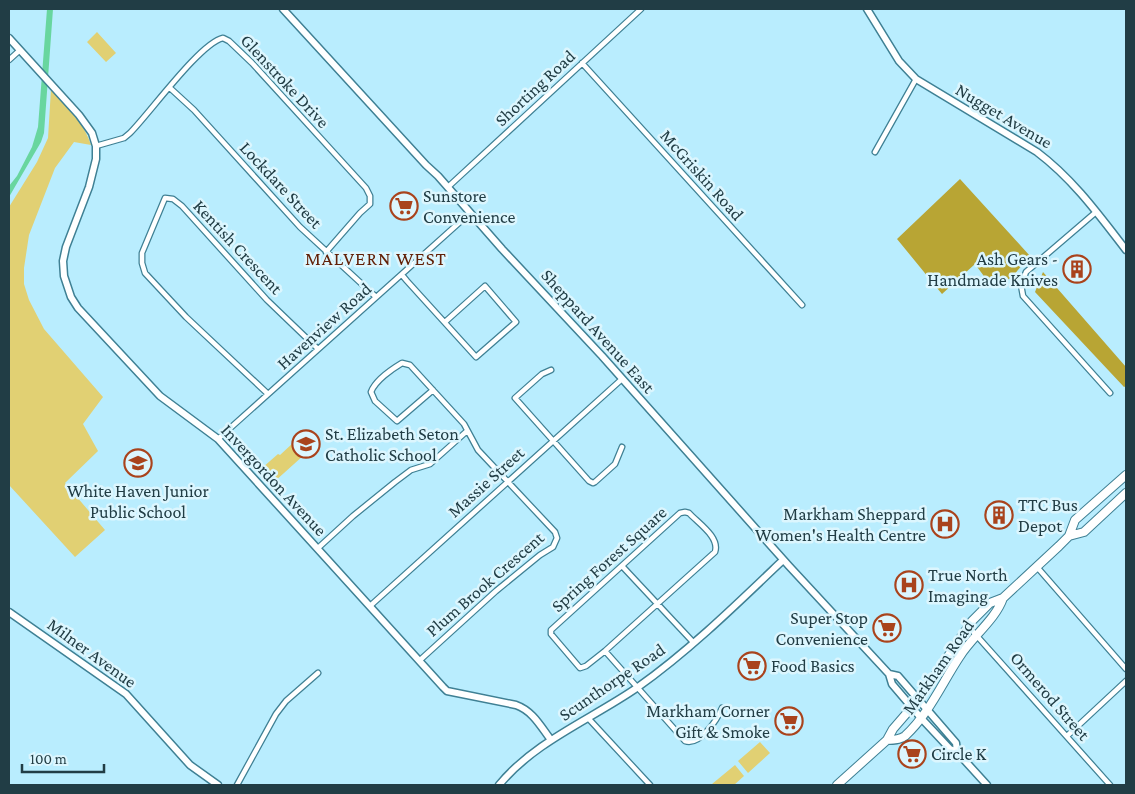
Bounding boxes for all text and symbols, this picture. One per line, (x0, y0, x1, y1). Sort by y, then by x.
street label: Glenstroke Drive (237, 30, 333, 132)
street label: Shorting Road (491, 45, 580, 130)
street label: Nugget Avenue (952, 79, 1056, 153)
street label: McGriskin Road (656, 126, 748, 225)
street label: Lockdare Street (236, 138, 327, 233)
place label: Sunstore Convenience (423, 186, 515, 227)
supermarket icon: Sunstore Convenience (389, 191, 419, 221)
street label: Kentish Crescent (189, 196, 287, 299)
district label: MALVERN WEST (305, 248, 447, 269)
place label: Ash Gears - Handmade Knives (927, 249, 1058, 290)
building icon: Ash Gears - Handmade Knives (1062, 254, 1092, 284)
street label: Sheppard Avenue East (537, 265, 660, 398)
street label: Havenview Road (273, 278, 376, 374)
street label: Invergordon Avenue (217, 420, 331, 540)
place label: St. Elizabeth Seton Catholic School (325, 424, 459, 465)
school or university icon: St. Elizabeth Seton Catholic School (291, 429, 321, 459)
street label: Massie Street (444, 442, 529, 521)
school or university icon: White Haven Junior Public School (123, 448, 153, 478)
place label: White Haven Junior Public School (67, 481, 210, 522)
place label: TTC Bus Depot (1018, 495, 1078, 536)
building icon: TTC Bus Depot (984, 500, 1014, 530)
street label: Spring Forest Square (547, 502, 671, 616)
place label: Markham Sheppard Women's Health Centre (755, 504, 927, 545)
hospital icon: Markham Sheppard Women's Health Centre (930, 509, 960, 539)
street label: Plum Brook Crescent (422, 527, 549, 641)
place label: True North Imaging (928, 565, 1008, 606)
hospital icon: True North Imaging (894, 570, 924, 600)
place label: Super Stop Convenience (776, 608, 868, 649)
supermarket icon: Super Stop Convenience (872, 613, 902, 643)
street label: Milner Avenue (44, 614, 140, 692)
street label: Markham Road (898, 616, 978, 718)
street label: Scunthorpe Road (555, 639, 669, 725)
street label: Ormerod Street (1006, 648, 1095, 745)
supermarket icon: Food Basics (737, 651, 767, 681)
place label: Food Basics (771, 656, 855, 676)
place label: Markham Corner Gift & Smoke (646, 701, 771, 742)
supermarket icon: Markham Corner Gift & Smoke (774, 706, 804, 736)
supermarket icon: Circle K (897, 739, 927, 769)
scale bar (22, 742, 105, 774)
place label: Circle K (931, 744, 987, 764)
text: 100 m (30, 751, 67, 767)

